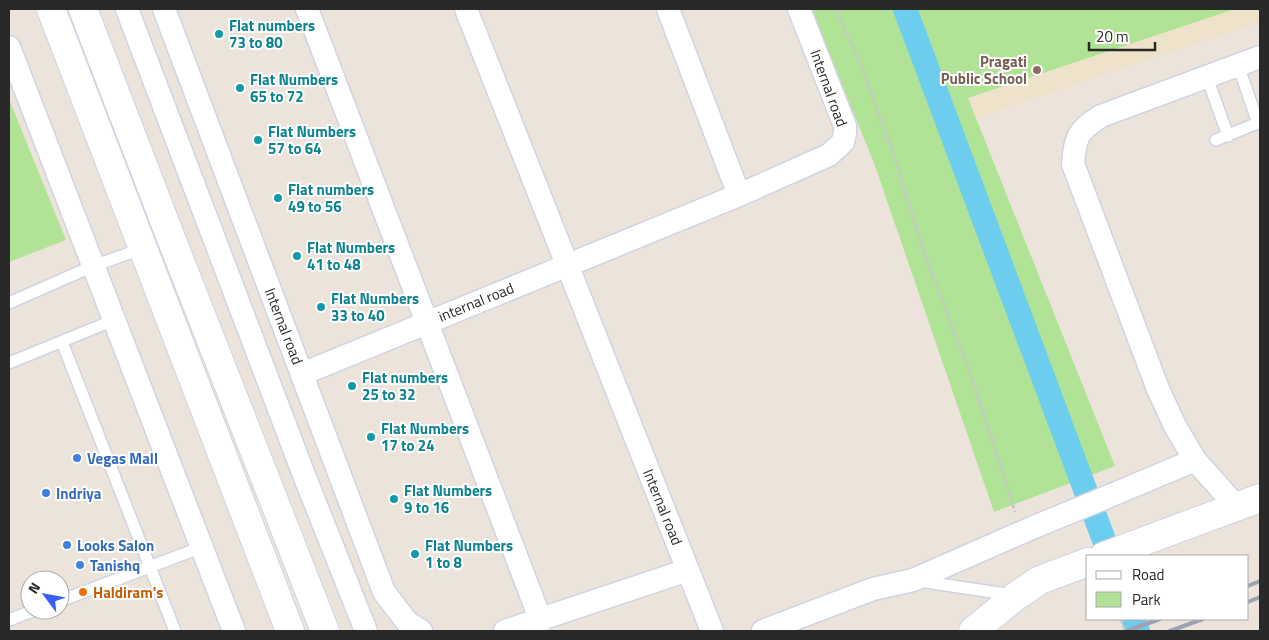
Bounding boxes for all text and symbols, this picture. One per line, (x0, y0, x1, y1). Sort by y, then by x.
place label: Flat numbers 73 to 80 (229, 14, 315, 54)
scale bar (1089, 20, 1155, 52)
text: 20 m (1096, 25, 1129, 48)
marker: Flat numbers 73 to 80 (213, 28, 225, 40)
street label: Internal road (804, 46, 854, 130)
place label: Pragati Public School (941, 50, 1027, 90)
marker: Pragati Public School (1031, 64, 1043, 76)
place label: Flat Numbers 65 to 72 (250, 68, 338, 108)
marker: Flat Numbers 65 to 72 (234, 82, 246, 94)
place label: Flat Numbers 57 to 64 (268, 120, 356, 160)
marker: Flat Numbers 57 to 64 (252, 134, 264, 146)
place label: Flat numbers 49 to 56 (288, 178, 374, 218)
marker: Flat numbers 49 to 56 (272, 192, 284, 204)
place label: Flat Numbers 41 to 48 (307, 236, 395, 276)
marker: Flat Numbers 41 to 48 (291, 250, 303, 262)
street label: internal road (435, 276, 517, 328)
street label: Internal road (259, 284, 309, 368)
place label: Flat Numbers 33 to 40 (331, 287, 419, 327)
marker: Flat Numbers 33 to 40 (315, 301, 327, 313)
place label: Flat numbers 25 to 32 (362, 366, 448, 406)
marker: Flat numbers 25 to 32 (346, 380, 358, 392)
place label: Flat Numbers 17 to 24 (381, 417, 469, 457)
marker: Flat Numbers 17 to 24 (365, 431, 377, 443)
place label: Vegas Mall (87, 447, 158, 470)
marker: Vegas Mall (71, 452, 83, 464)
street label: Internal road (637, 465, 689, 549)
place label: Flat Numbers 9 to 16 (404, 479, 492, 519)
place label: Indriya (56, 482, 102, 505)
marker: Indriya (40, 487, 52, 499)
marker: Flat Numbers 9 to 16 (388, 493, 400, 505)
place label: Looks Salon (77, 534, 154, 557)
place label: Flat Numbers 1 to 8 (425, 534, 513, 574)
marker: Looks Salon (61, 539, 73, 551)
marker: Flat Numbers 1 to 8 (409, 548, 421, 560)
place label: Tanishq (90, 554, 140, 577)
legend (1086, 555, 1249, 620)
marker: Tanishq (74, 559, 86, 571)
text: Road (1132, 563, 1164, 586)
north arrow (20, 570, 70, 620)
text: N (22, 578, 45, 598)
place label: Haldiram's (93, 581, 163, 604)
marker: Haldiram's (77, 586, 89, 598)
text: Park (1132, 588, 1161, 611)

